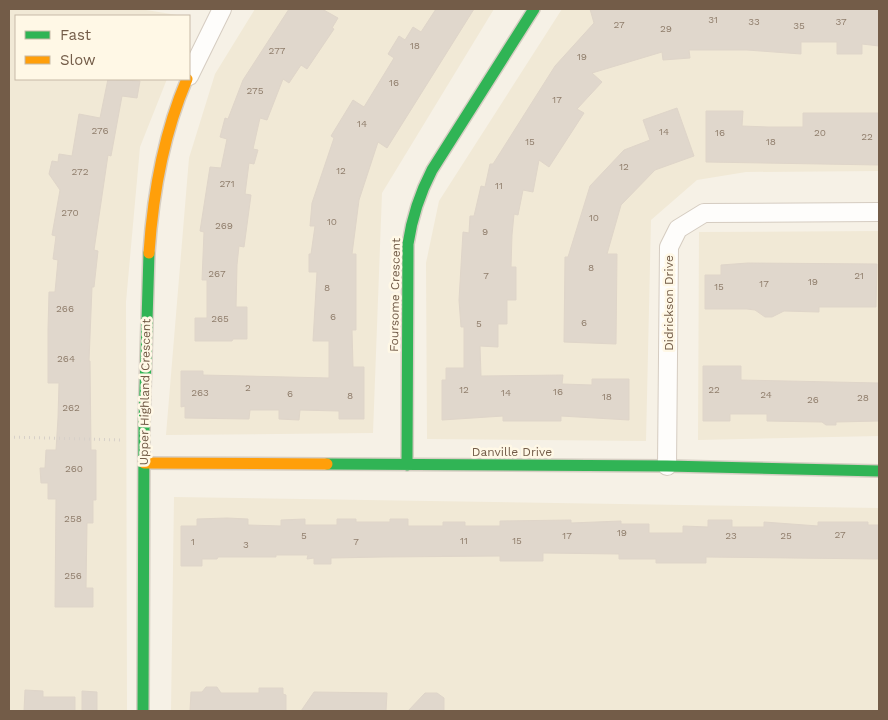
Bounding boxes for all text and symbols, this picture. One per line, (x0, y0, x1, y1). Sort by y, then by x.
house number: 31 (708, 14, 718, 25)
legend (15, 15, 190, 80)
house number: 33 (748, 16, 760, 27)
house number: 37 (835, 16, 847, 27)
house number: 27 (613, 19, 625, 30)
house number: 35 (793, 20, 805, 31)
house number: 29 (660, 23, 672, 34)
text: Fast (60, 26, 92, 44)
house number: 18 (410, 40, 420, 51)
house number: 277 (269, 45, 286, 56)
text: Slow (60, 51, 96, 69)
house number: 19 (577, 51, 587, 62)
house number: 16 (389, 77, 399, 88)
house number: 275 (246, 85, 264, 96)
house number: 17 (552, 94, 562, 105)
house number: 14 (357, 118, 367, 129)
house number: 276 (91, 125, 109, 136)
house number: 14 (659, 126, 669, 137)
house number: 16 (715, 127, 725, 138)
house number: 20 (814, 127, 826, 138)
house number: 22 (861, 131, 873, 142)
house number: 15 (525, 136, 535, 147)
house number: 18 (766, 136, 776, 147)
house number: 12 (619, 161, 629, 172)
house number: 12 (336, 165, 346, 176)
house number: 272 (71, 166, 89, 177)
house number: 271 (219, 178, 235, 189)
house number: 11 (495, 180, 503, 191)
house number: 270 (61, 207, 79, 218)
house number: 10 (589, 212, 599, 223)
house number: 10 (327, 216, 337, 227)
house number: 269 (215, 220, 233, 231)
house number: 9 (482, 226, 488, 237)
street label: Foursome Crescent (387, 238, 403, 352)
street label: Didrickson Drive (662, 255, 676, 351)
house number: 8 (588, 262, 594, 273)
house number: 267 (208, 268, 226, 279)
house number: 7 (483, 270, 489, 281)
house number: 21 (854, 270, 864, 281)
house number: 19 (808, 276, 818, 287)
house number: 17 (759, 278, 769, 289)
house number: 15 (714, 281, 724, 292)
house number: 8 (324, 282, 330, 293)
house number: 266 (56, 303, 74, 314)
house number: 6 (330, 311, 336, 322)
house number: 265 (211, 313, 229, 324)
house number: 6 (581, 317, 587, 328)
house number: 5 (476, 318, 482, 329)
street label: Upper Highland Crescent (137, 319, 153, 465)
house number: 264 (57, 353, 75, 364)
house number: 2 (245, 382, 251, 393)
house number: 12 (459, 384, 469, 395)
house number: 22 (708, 384, 720, 395)
house number: 16 (553, 386, 563, 397)
house number: 263 (191, 387, 209, 398)
house number: 14 (501, 387, 511, 398)
house number: 6 (287, 388, 293, 399)
house number: 24 (760, 389, 772, 400)
house number: 8 (347, 390, 353, 401)
house number: 18 (602, 391, 612, 402)
house number: 28 (857, 392, 869, 403)
house number: 26 (807, 394, 819, 405)
house number: 262 (62, 402, 80, 413)
street label: Danville Drive (472, 445, 552, 459)
house number: 260 (65, 463, 83, 474)
house number: 258 (64, 513, 82, 524)
house number: 19 (617, 527, 627, 538)
house number: 27 (834, 529, 846, 540)
house number: 5 (301, 530, 307, 541)
house number: 17 (562, 530, 572, 541)
house number: 23 (725, 530, 737, 541)
house number: 25 (780, 530, 792, 541)
house number: 11 (460, 535, 468, 546)
house number: 15 (512, 535, 522, 546)
house number: 1 (191, 536, 195, 547)
house number: 7 (353, 536, 359, 547)
house number: 3 (243, 539, 249, 550)
house number: 256 (64, 570, 82, 581)

